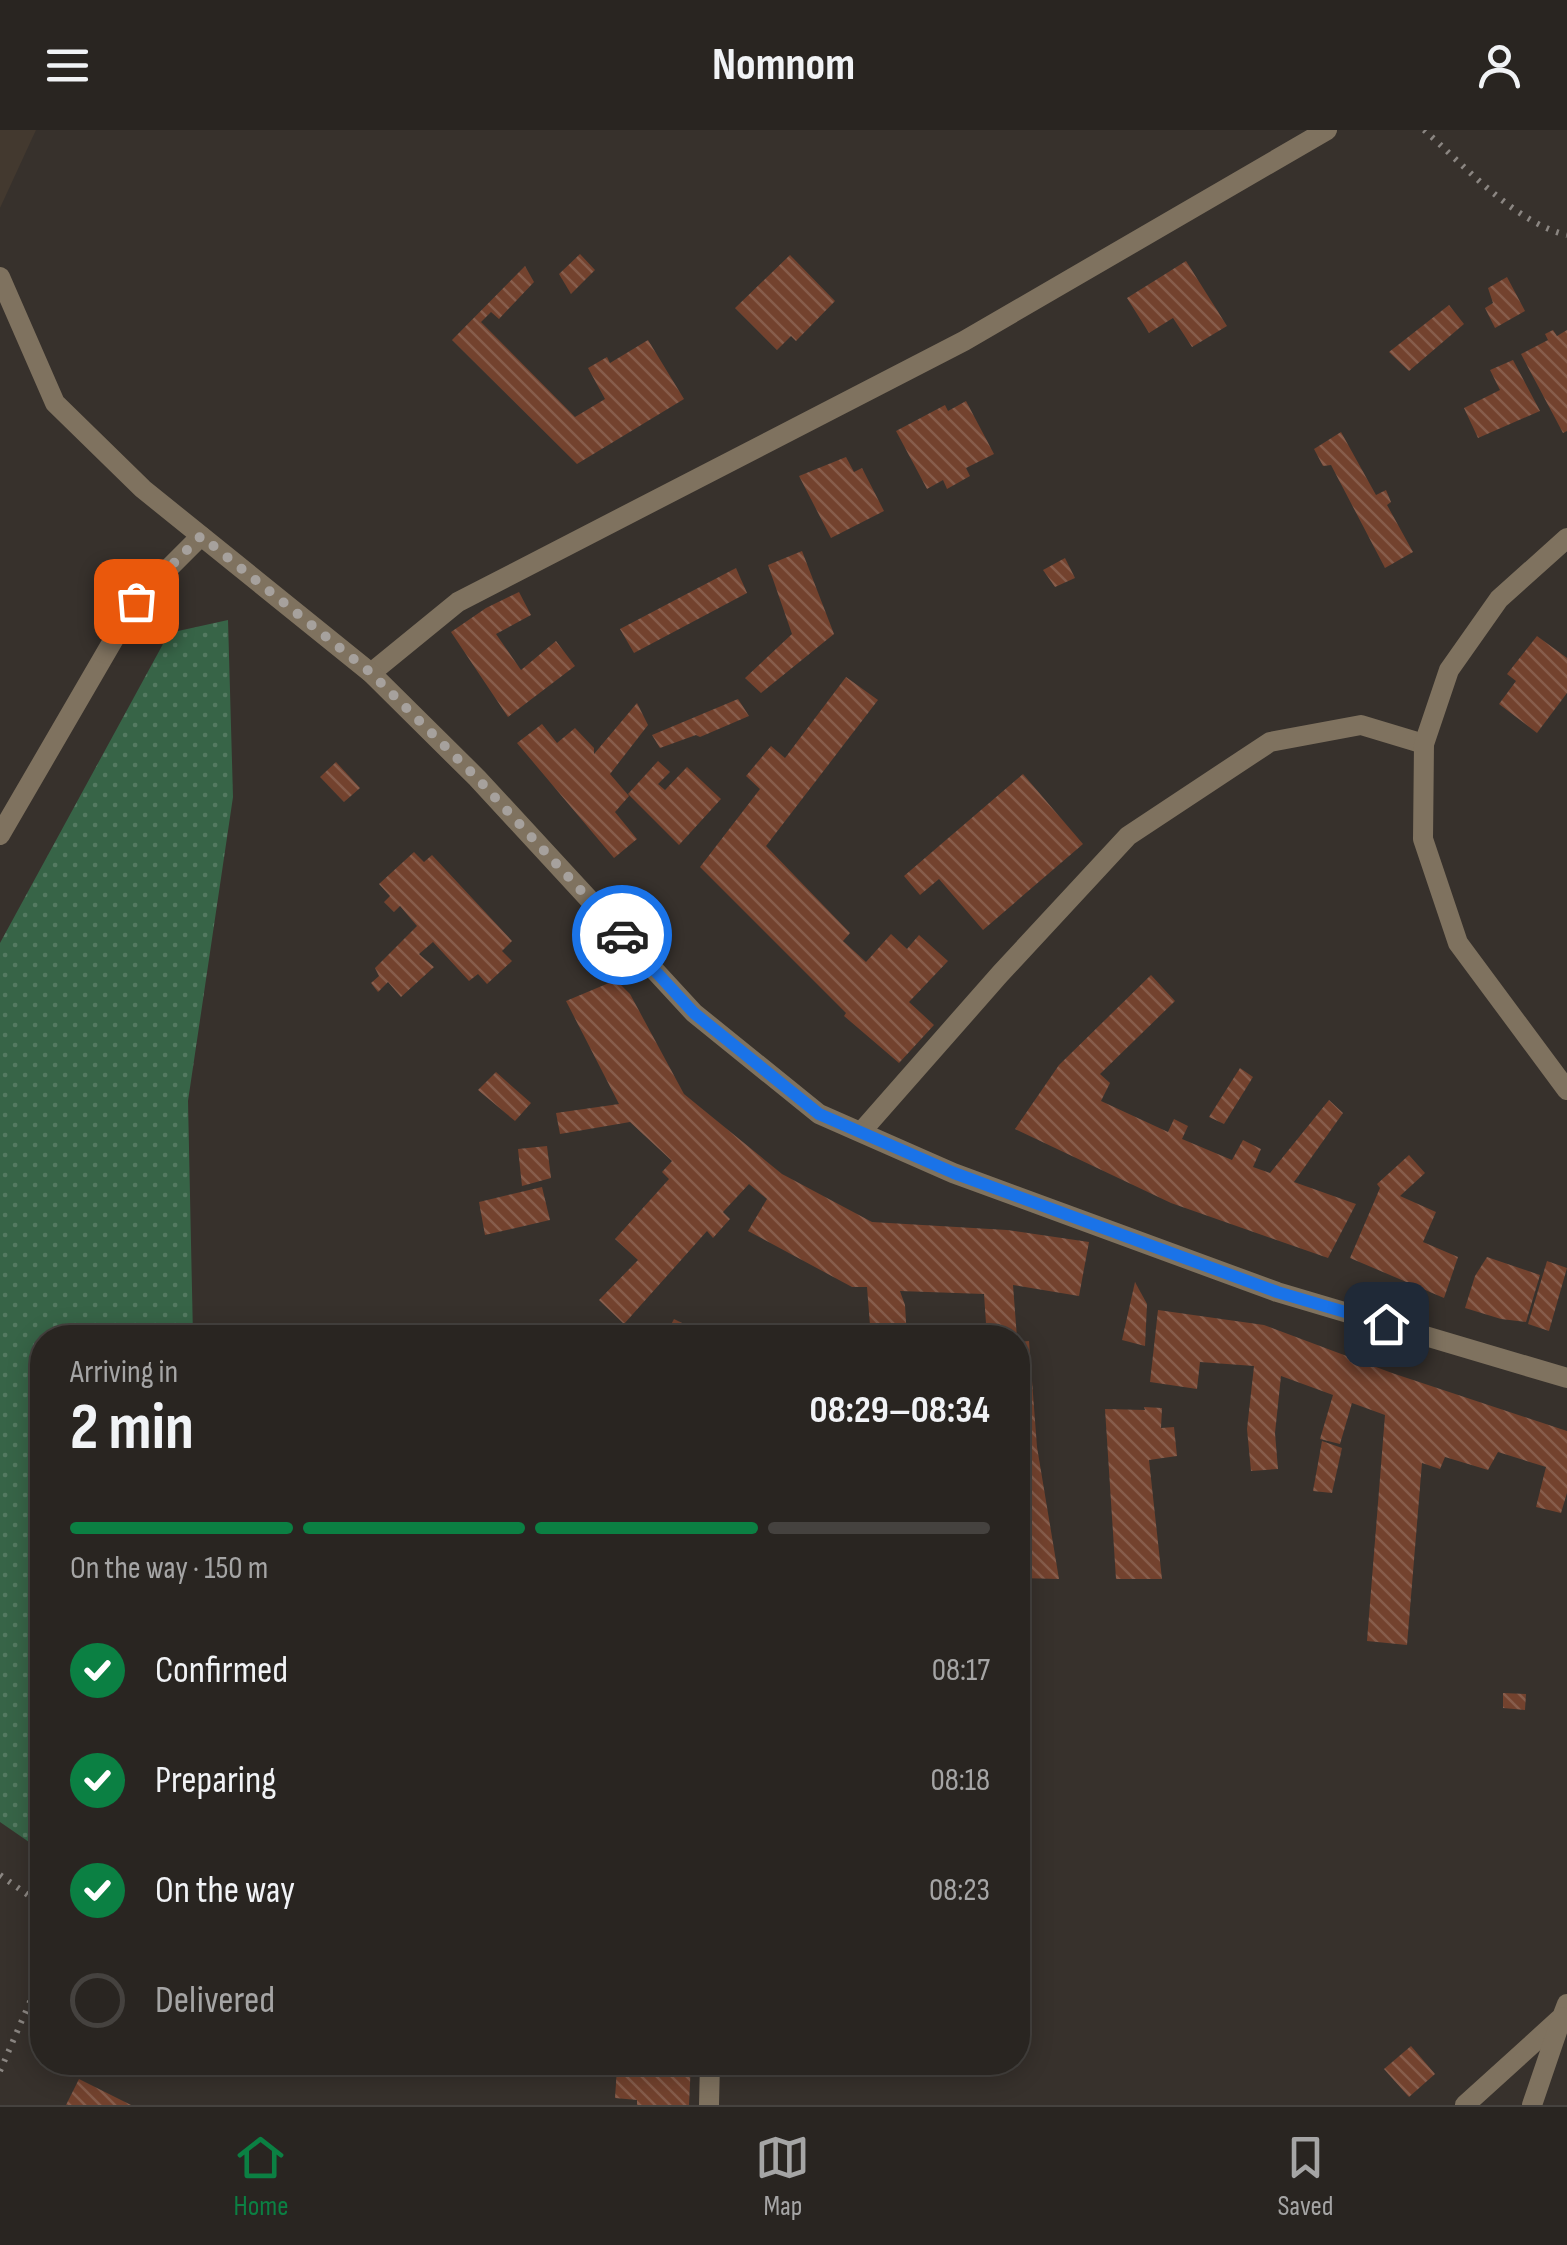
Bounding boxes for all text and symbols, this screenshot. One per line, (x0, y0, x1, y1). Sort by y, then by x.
icon: menu (40, 38, 95, 93)
text: Nomnom (712, 38, 855, 93)
icon: person (1472, 38, 1527, 93)
pin (94, 559, 179, 644)
icon: bag (109, 574, 164, 629)
courier (572, 885, 672, 985)
icon: car (595, 908, 650, 963)
pin (1344, 1282, 1429, 1367)
icon: home (1359, 1297, 1414, 1352)
text: Arriving in (70, 1353, 178, 1392)
text: 08:29–08:34 (810, 1388, 990, 1433)
text: 2 min (70, 1390, 194, 1468)
text: On the way · 150 m (70, 1549, 268, 1588)
icon: check (70, 1643, 125, 1698)
text: Confirmed (155, 1648, 288, 1693)
text: 08:17 (932, 1651, 990, 1690)
icon: check (70, 1753, 125, 1808)
text: Preparing (155, 1758, 276, 1803)
text: 08:18 (930, 1761, 990, 1800)
icon: check (70, 1863, 125, 1918)
text: On the way (155, 1868, 295, 1913)
text: 08:23 (929, 1871, 990, 1910)
text: Delivered (155, 1978, 275, 2023)
tab: Home (233, 2130, 289, 2223)
tab: Map (755, 2130, 810, 2223)
tab: Saved (1277, 2130, 1334, 2223)

